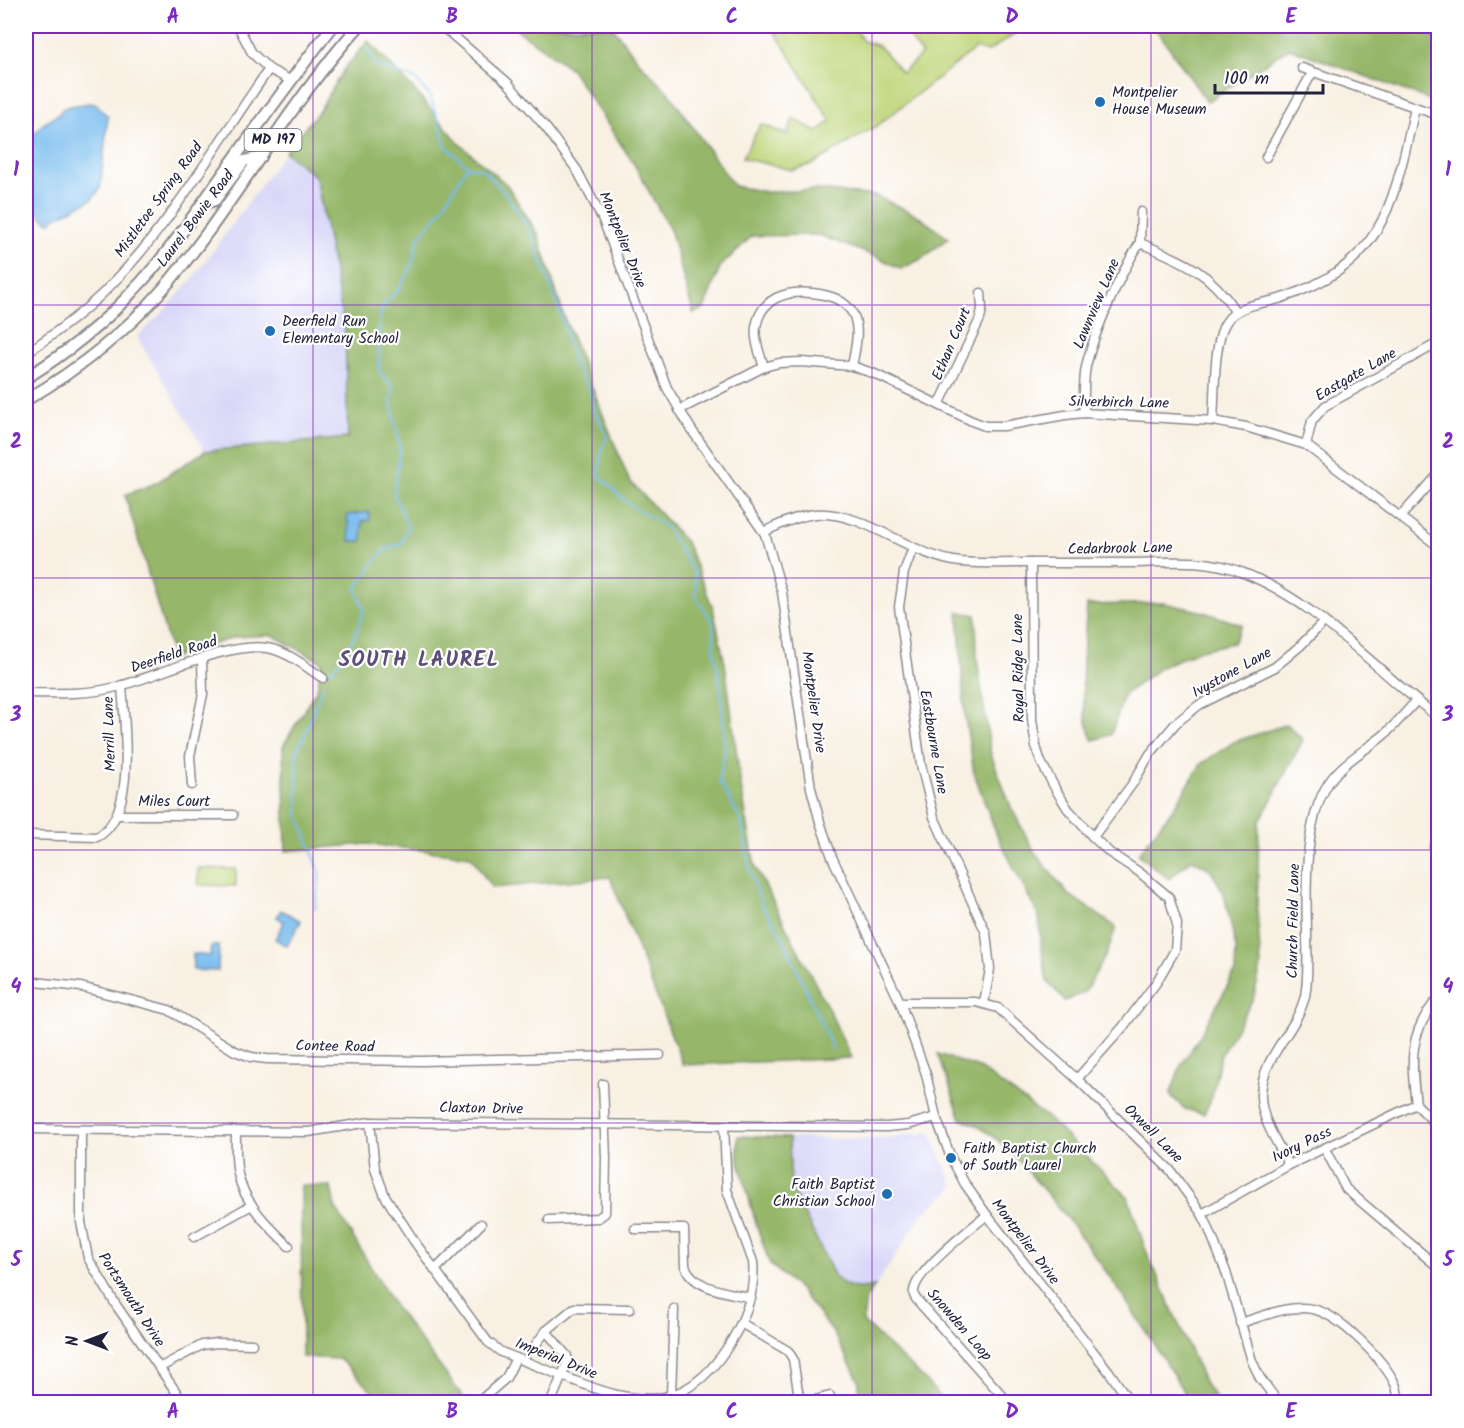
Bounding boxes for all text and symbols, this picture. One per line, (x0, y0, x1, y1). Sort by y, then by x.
text: A (167, 2, 179, 34)
text: B (446, 2, 458, 34)
text: C (726, 2, 738, 34)
text: D (1005, 2, 1019, 34)
text: E (1285, 2, 1297, 34)
scale bar (1215, 57, 1323, 95)
text: 100 m (1224, 65, 1269, 94)
place label: Montpelier House Museum (1112, 81, 1207, 122)
marker: Montpelier House Museum (1093, 95, 1107, 109)
road number: MD 197 (244, 129, 302, 151)
street label: Mistletoe Spring Road (109, 137, 210, 263)
text: 1 (13, 155, 19, 187)
text: 1 (1445, 155, 1451, 187)
street label: Laurel Bowie Road (151, 165, 241, 273)
street label: Montpelier Drive (592, 188, 652, 292)
street label: Lawnview Lane (1067, 255, 1127, 353)
street label: Ethan Court (926, 303, 978, 384)
place label: Deerfield Run Elementary School (282, 310, 399, 351)
marker: Deerfield Run Elementary School (263, 324, 277, 338)
street label: Eastgate Lane (1311, 342, 1401, 408)
street label: Silverbirch Lane (1069, 390, 1170, 416)
text: 2 (10, 427, 22, 459)
text: 2 (1442, 427, 1454, 459)
street label: Cedarbrook Lane (1067, 536, 1173, 562)
street label: Royal Ridge Lane (1006, 613, 1032, 723)
street label: Deerfield Road (127, 630, 221, 680)
street label: Ivystone Lane (1188, 641, 1276, 705)
district label: SOUTH LAUREL (338, 644, 500, 677)
street label: Montpelier Drive (794, 650, 832, 755)
street label: Eastbourne Lane (912, 688, 954, 796)
street label: Merrill Lane (97, 696, 123, 772)
text: 3 (10, 700, 22, 732)
text: 3 (1442, 700, 1454, 732)
street label: Miles Court (138, 790, 210, 814)
street label: Church Field Lane (1281, 863, 1307, 979)
text: 4 (11, 972, 22, 1004)
text: 4 (1443, 972, 1454, 1004)
street label: Contee Road (295, 1034, 375, 1060)
street label: Claxton Drive (439, 1096, 523, 1122)
street label: Oxwell Lane (1118, 1099, 1188, 1169)
street label: Ivory Pass (1268, 1120, 1336, 1170)
place label: Faith Baptist Church of South Laurel (963, 1137, 1097, 1178)
marker: Faith Baptist Church of South Laurel (944, 1151, 958, 1165)
place label: Faith Baptist Christian School (773, 1173, 875, 1214)
marker: Faith Baptist Christian School (880, 1187, 894, 1201)
street label: Montpelier Drive (985, 1194, 1066, 1290)
text: 5 (10, 1245, 23, 1277)
text: 5 (1442, 1245, 1455, 1277)
street label: Portsmouth Drive (91, 1248, 171, 1353)
street label: Snowden Loop (920, 1283, 998, 1367)
north arrow (57, 1311, 117, 1371)
street label: Imperial Drive (511, 1332, 601, 1387)
text: N (61, 1336, 86, 1346)
text: A (167, 1397, 179, 1428)
text: B (446, 1397, 458, 1428)
text: C (726, 1397, 738, 1428)
text: D (1005, 1397, 1019, 1428)
text: E (1285, 1397, 1297, 1428)

